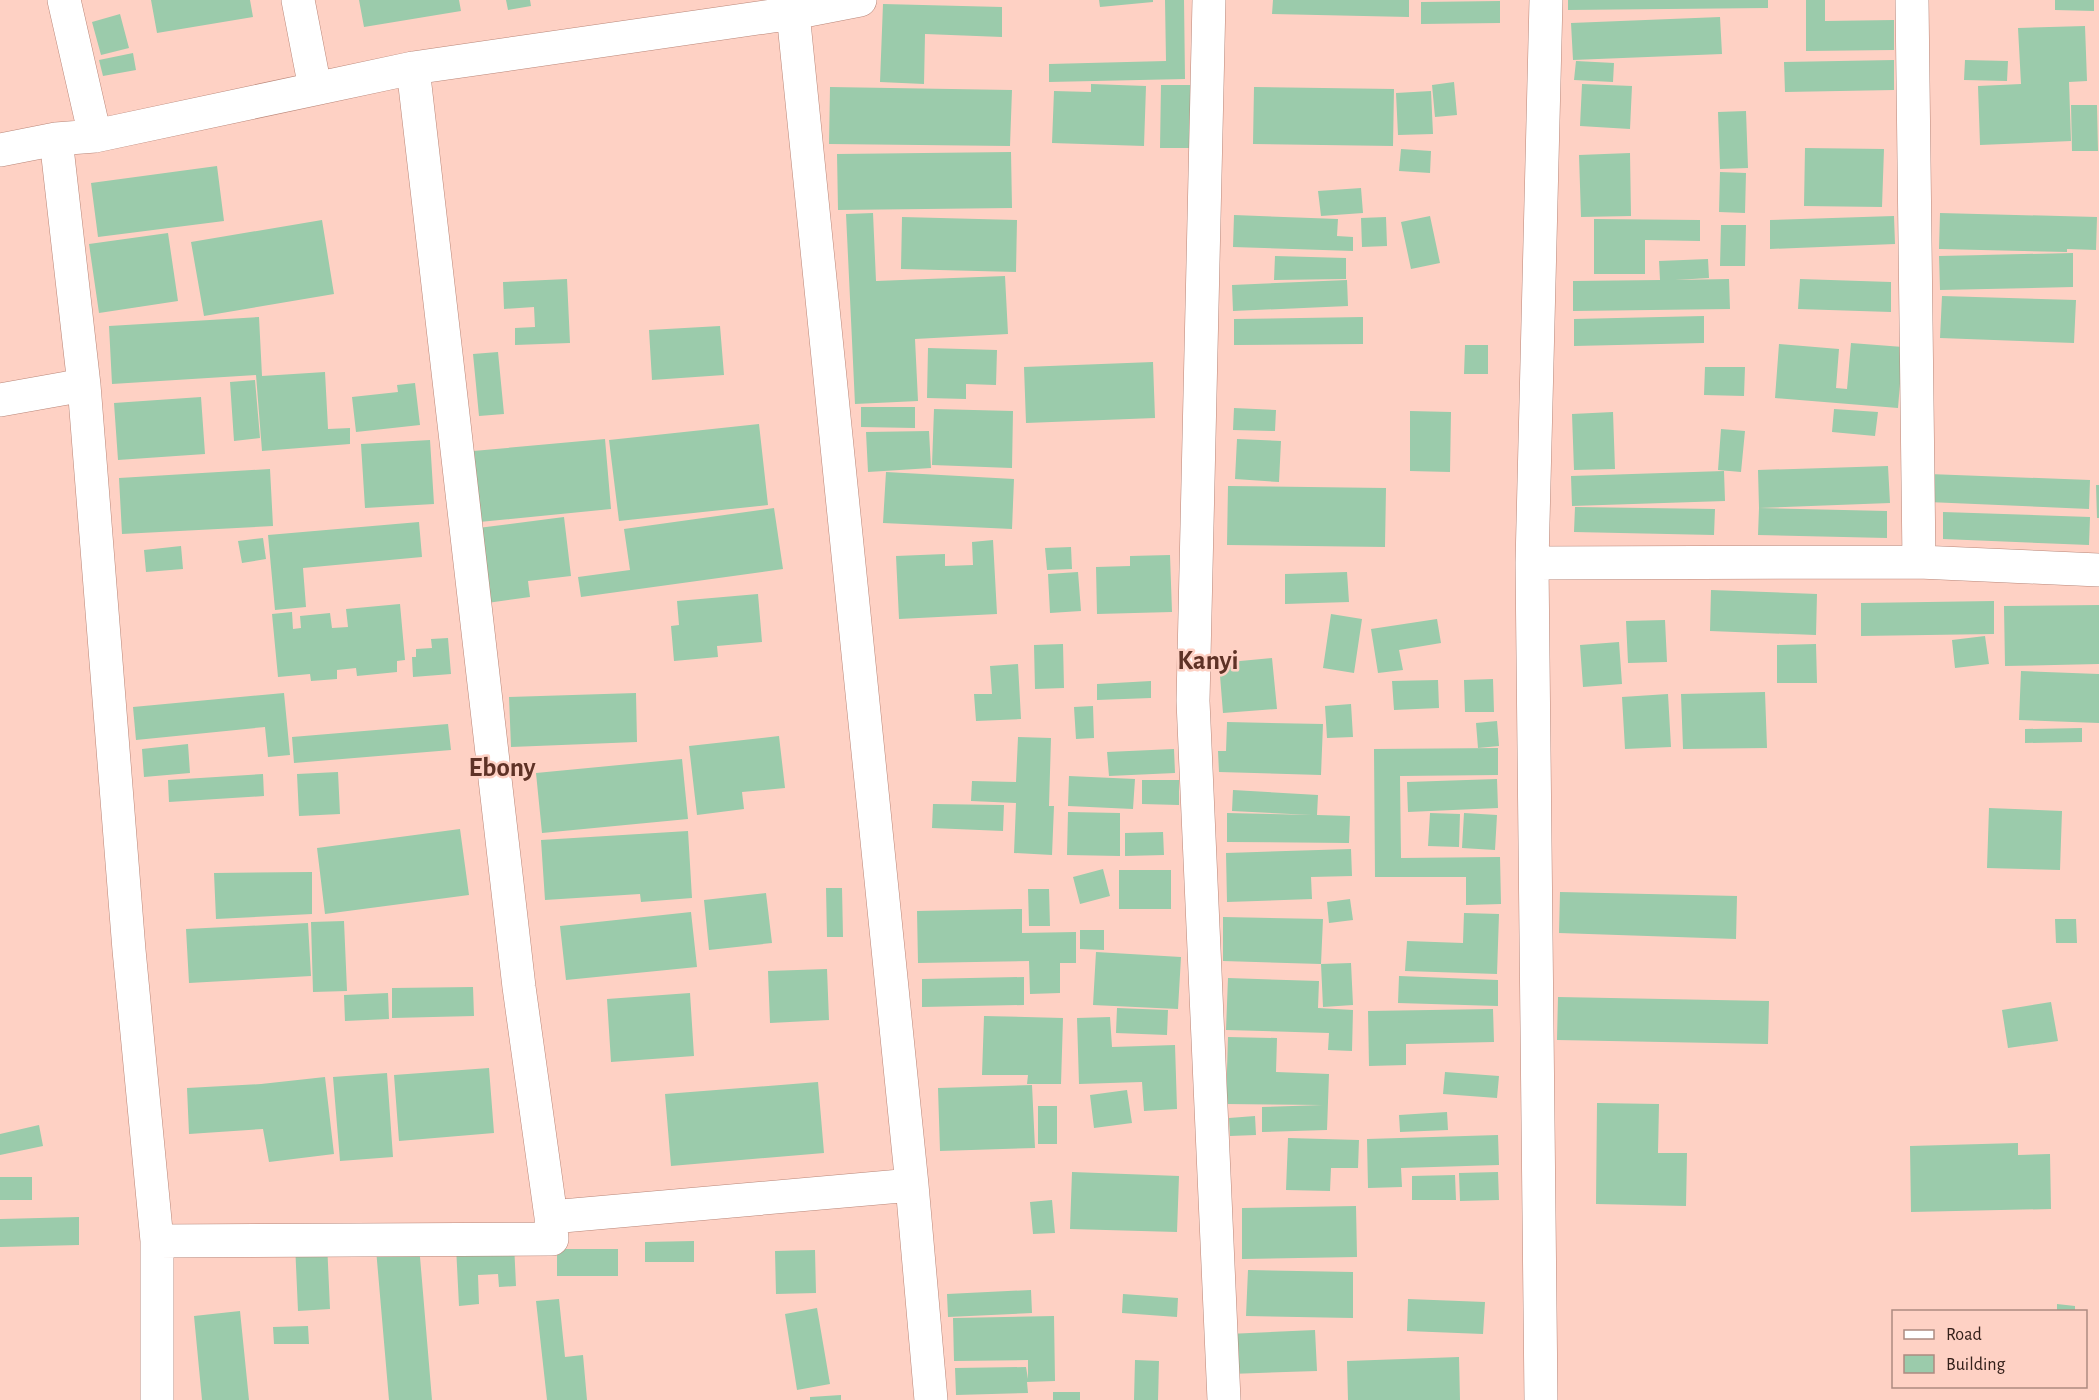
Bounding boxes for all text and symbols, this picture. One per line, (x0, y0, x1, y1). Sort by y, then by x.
district label: Kanyi (1177, 647, 1239, 675)
district label: Ebony (468, 754, 537, 782)
legend (1892, 1310, 2087, 1388)
text: Road (1946, 1326, 1982, 1344)
text: Building (1946, 1356, 2006, 1374)

